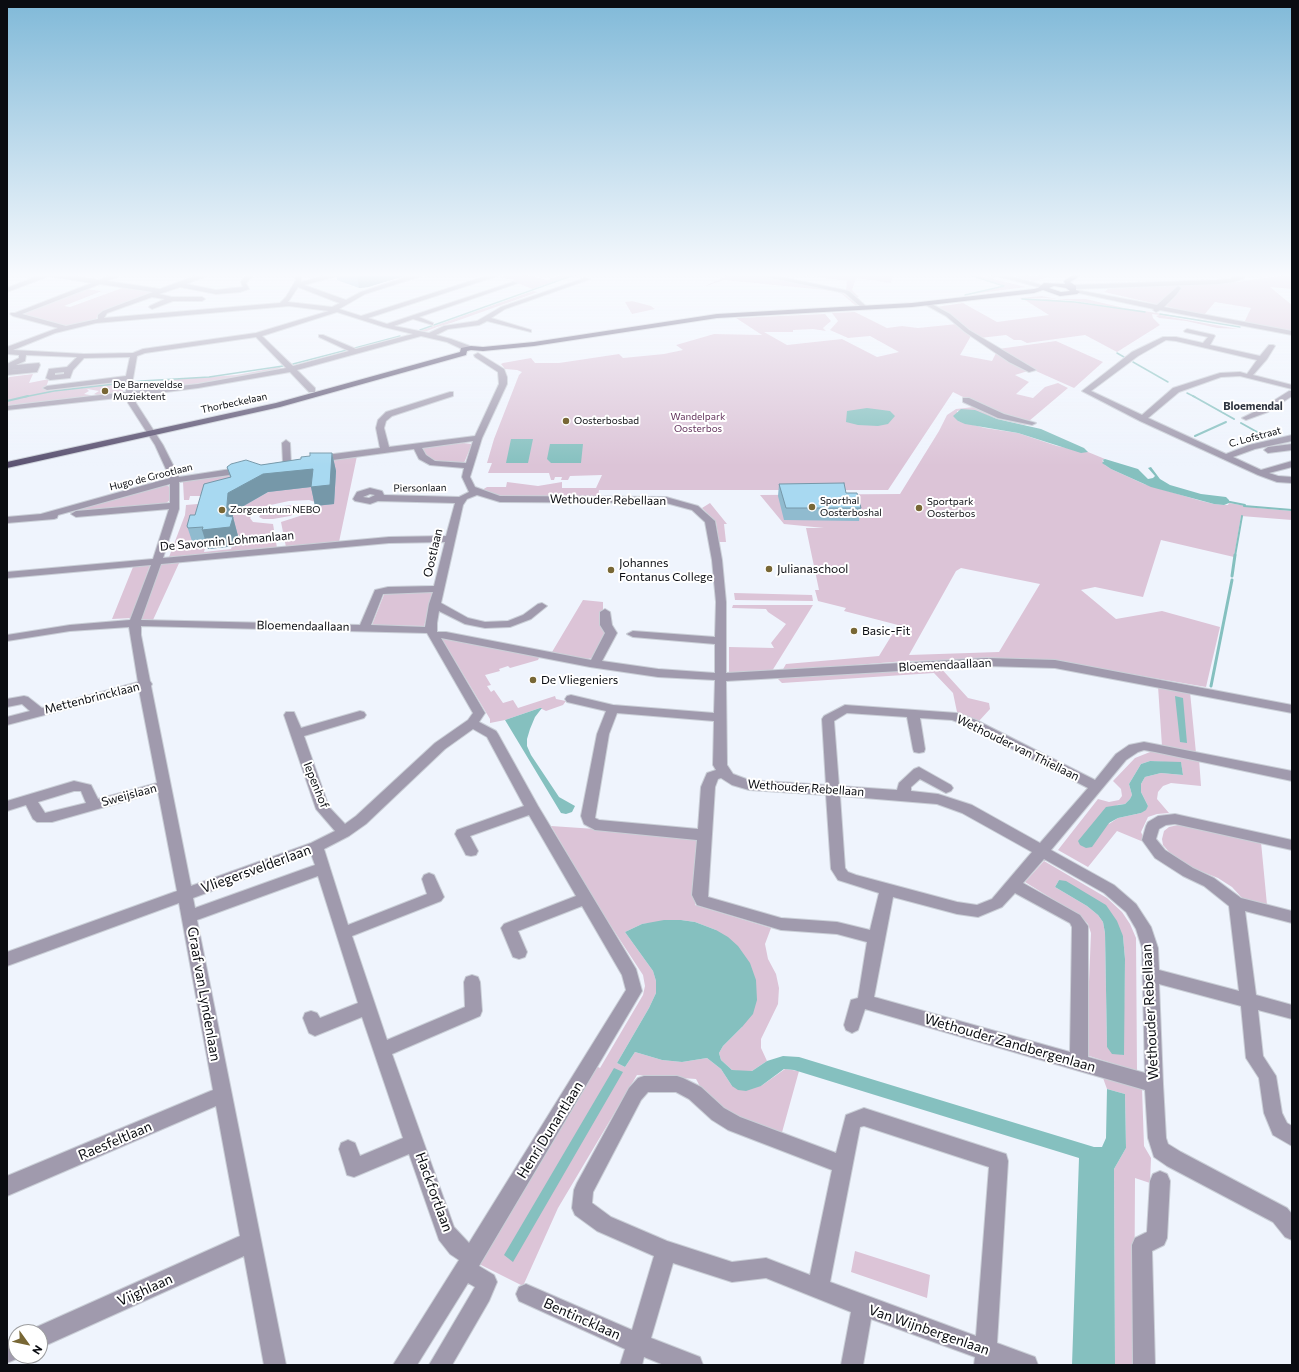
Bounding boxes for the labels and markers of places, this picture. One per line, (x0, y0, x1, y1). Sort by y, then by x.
place label: De Barneveldse Muziektent (113, 379, 182, 402)
marker: De Barneveldse Muziektent (100, 386, 110, 396)
place label: Oosterbosbad (574, 415, 639, 427)
marker: Oosterbosbad (561, 416, 571, 426)
place label: Sporthal Oosterboshal (820, 495, 882, 518)
place label: Sportpark Oosterbos (927, 496, 975, 520)
marker: Sporthal Oosterboshal (807, 502, 817, 512)
marker: Sportpark Oosterbos (914, 503, 924, 513)
place label: Zorgcentrum NEBO (230, 504, 320, 516)
marker: Zorgcentrum NEBO (217, 505, 227, 515)
place label: Johannes Fontanus College (619, 556, 713, 584)
place label: Julianaschool (777, 562, 848, 576)
marker: Julianaschool (764, 564, 774, 574)
marker: Johannes Fontanus College (606, 565, 616, 575)
place label: Basic-Fit (862, 624, 910, 638)
marker: Basic-Fit (849, 626, 859, 636)
place label: De Vliegeniers (541, 673, 618, 687)
marker: De Vliegeniers (528, 675, 538, 685)

